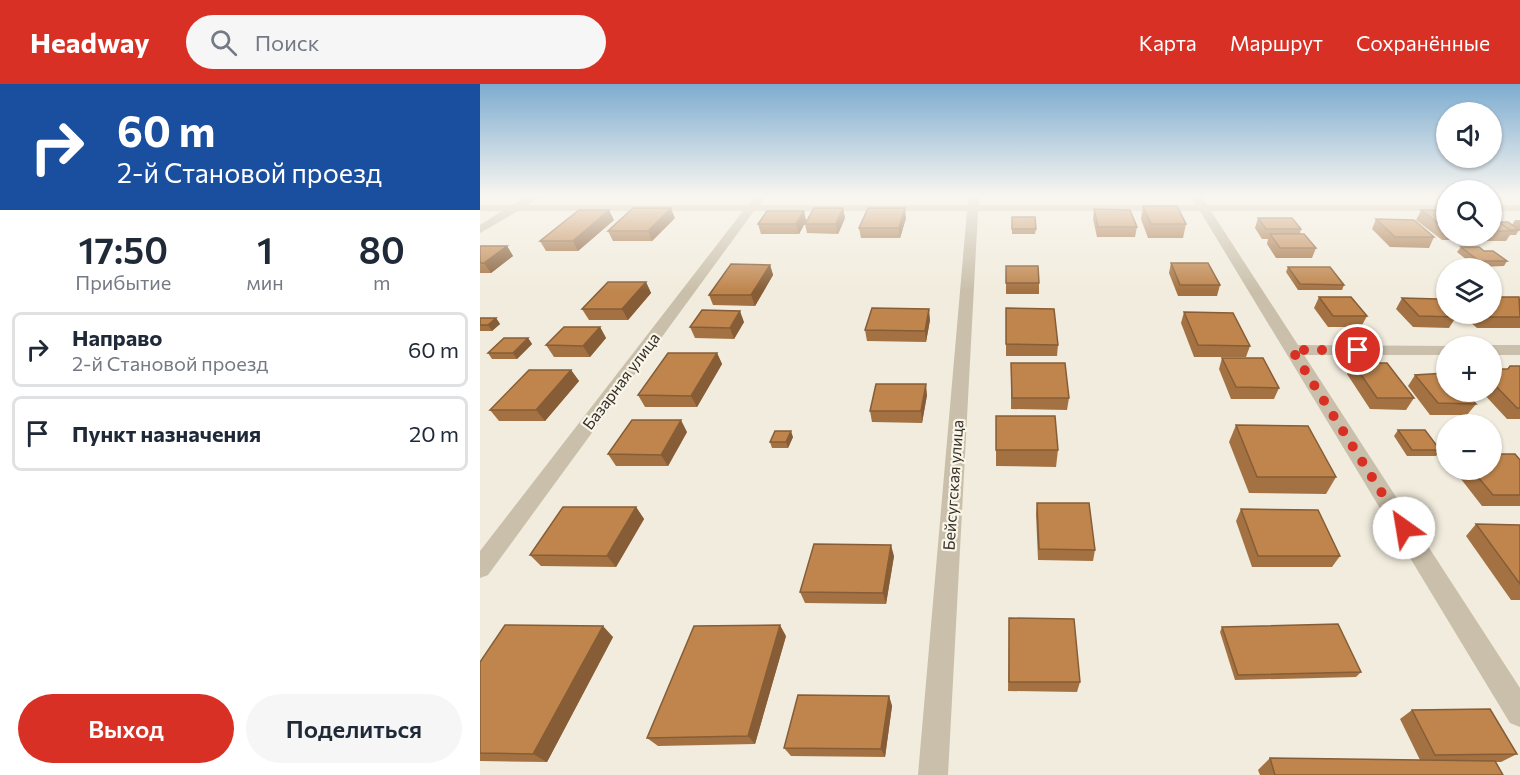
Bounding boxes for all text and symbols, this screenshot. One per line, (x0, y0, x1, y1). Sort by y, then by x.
search box (186, 15, 606, 69)
text: Headway (30, 25, 150, 59)
icon: search (207, 26, 240, 59)
text: Поиск (255, 29, 319, 56)
text: Карта (1139, 30, 1197, 55)
text: Маршрут (1230, 30, 1323, 55)
text: Сохранённые (1356, 30, 1490, 55)
map controls (1436, 102, 1502, 480)
button: sound (1436, 102, 1502, 168)
text: 60 m (117, 104, 216, 156)
icon: right (18, 108, 96, 186)
text: 2-й Становой проезд (117, 156, 382, 189)
button: search (1436, 180, 1502, 246)
text: 17:50 (79, 227, 168, 271)
text: 1 (257, 227, 273, 271)
text: 80 (359, 227, 405, 271)
button: layers (1436, 258, 1502, 324)
text: Прибытие (75, 270, 171, 294)
text: мин (247, 270, 284, 294)
text: m (373, 270, 391, 294)
text: Направо (72, 324, 162, 351)
pin (1332, 324, 1383, 375)
street label: Базарная улица (578, 329, 663, 433)
icon: right (21, 333, 54, 366)
icon: arrive (1341, 333, 1374, 366)
text: 60 m (408, 336, 459, 363)
button: + (1436, 336, 1502, 402)
text: 2-й Становой проезд (72, 351, 268, 375)
button: − (1436, 414, 1502, 480)
icon: arrive (21, 417, 54, 450)
street label: Бейсугская улица (938, 419, 967, 551)
text: Пункт назначения (72, 420, 261, 447)
text: 20 m (409, 420, 459, 447)
position arrow (1372, 496, 1436, 560)
button: Выход (18, 694, 234, 763)
button: Поделиться (246, 694, 462, 763)

